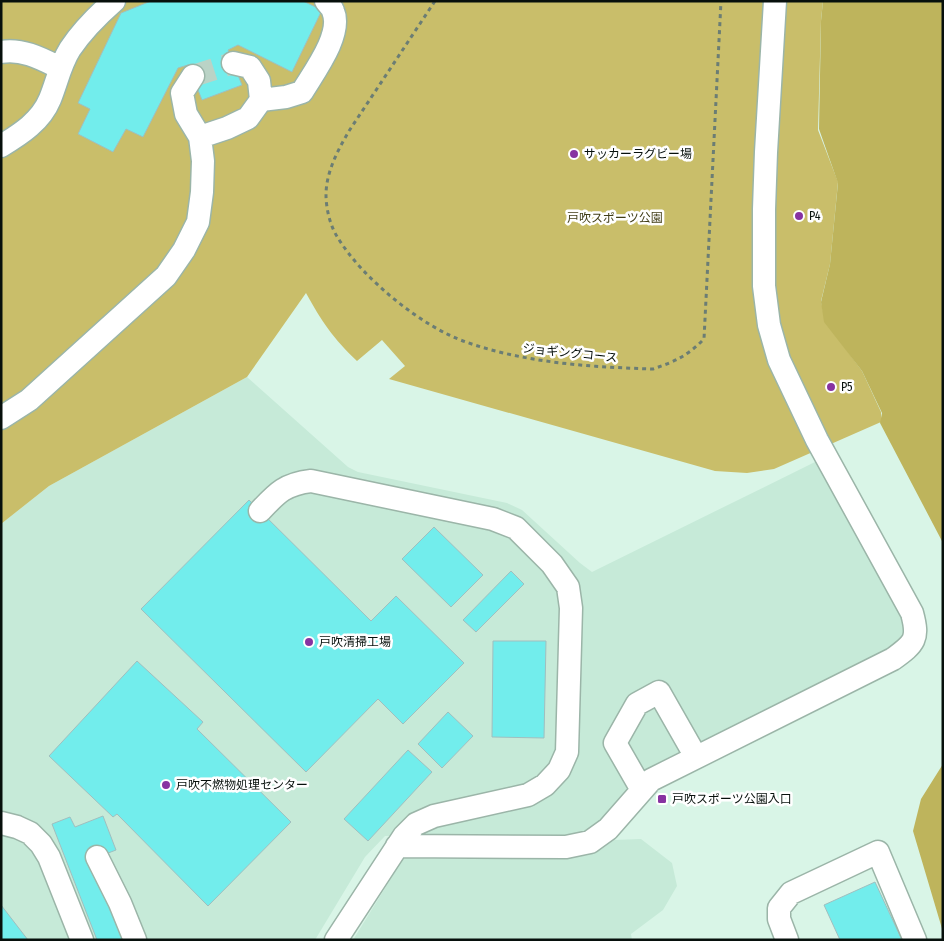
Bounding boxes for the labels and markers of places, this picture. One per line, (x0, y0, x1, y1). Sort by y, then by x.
place label: サッカーラグビー場 (584, 147, 692, 161)
marker: サッカーラグビー場 (568, 148, 580, 160)
place label: P4 (809, 209, 821, 223)
marker: P4 (793, 210, 805, 222)
place label: P5 (841, 380, 853, 394)
marker: P5 (825, 381, 837, 393)
place label: 戸吹清掃工場 (319, 635, 391, 649)
marker: 戸吹清掃工場 (303, 636, 315, 648)
place label: 戸吹不燃物処理センター (176, 778, 308, 792)
marker: 戸吹不燃物処理センター (160, 779, 172, 791)
place label: 戸吹スポーツ公園入口 (672, 792, 792, 806)
marker: 戸吹スポーツ公園入口 (656, 793, 668, 805)

